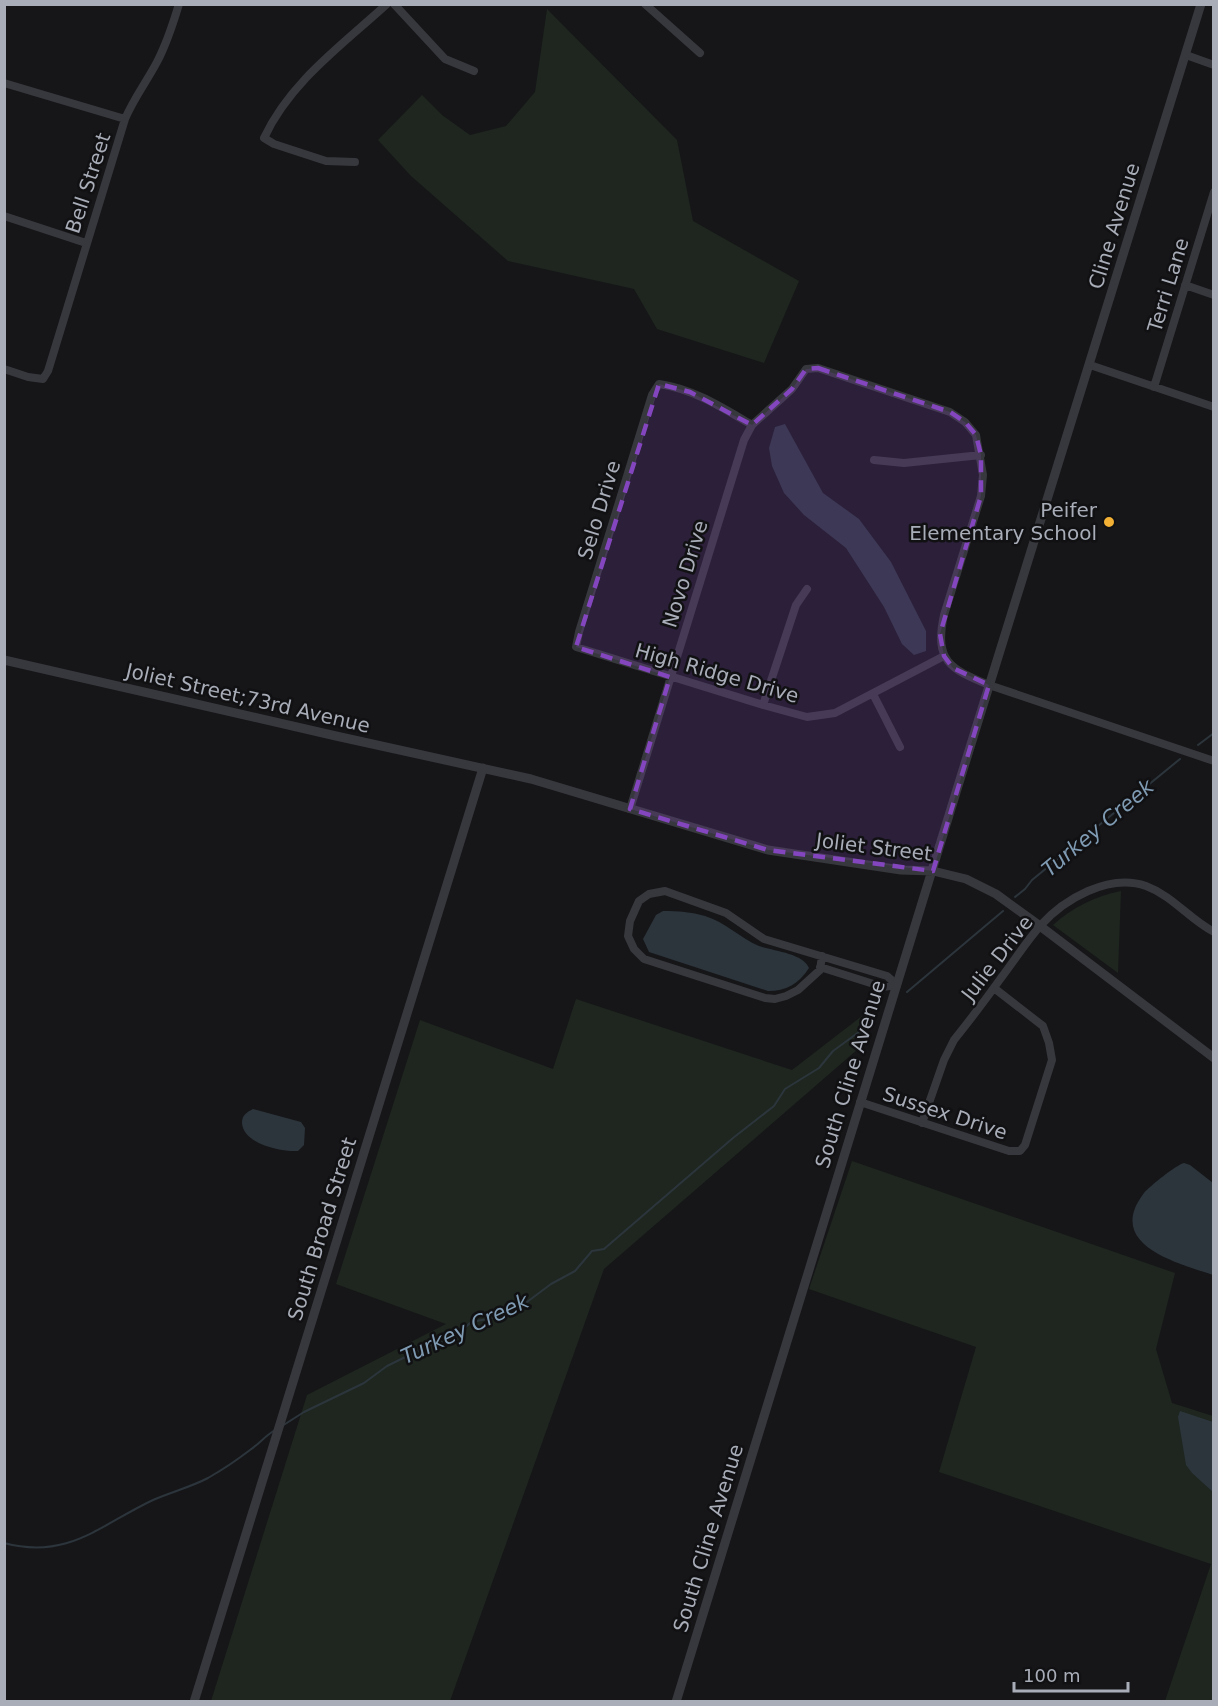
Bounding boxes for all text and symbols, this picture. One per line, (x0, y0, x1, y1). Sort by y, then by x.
street label: Bell Street (60, 130, 116, 236)
street label: Cline Avenue (1083, 160, 1145, 292)
street label: Terri Lane (1142, 235, 1194, 336)
street label: Selo Drive (573, 457, 625, 563)
place label: Peifer Elementary School (909, 498, 1098, 545)
marker: Peifer Elementary School (1102, 515, 1116, 529)
street label: Novo Drive (657, 517, 713, 631)
street label: High Ridge Drive (632, 638, 802, 708)
street label: Joliet Street;73rd Avenue (122, 658, 372, 738)
water label: Turkey Creek (1037, 774, 1159, 882)
street label: Joliet Street (813, 828, 933, 866)
street label: Julie Drive (955, 911, 1038, 1007)
street label: South Cline Avenue (810, 977, 890, 1171)
street label: Sussex Drive (880, 1082, 1010, 1144)
street label: South Broad Street (283, 1134, 361, 1324)
water label: Turkey Creek (397, 1289, 533, 1369)
street label: South Cline Avenue (668, 1441, 748, 1635)
scale bar (1014, 1655, 1128, 1693)
text: 100 m (1023, 1665, 1081, 1686)

